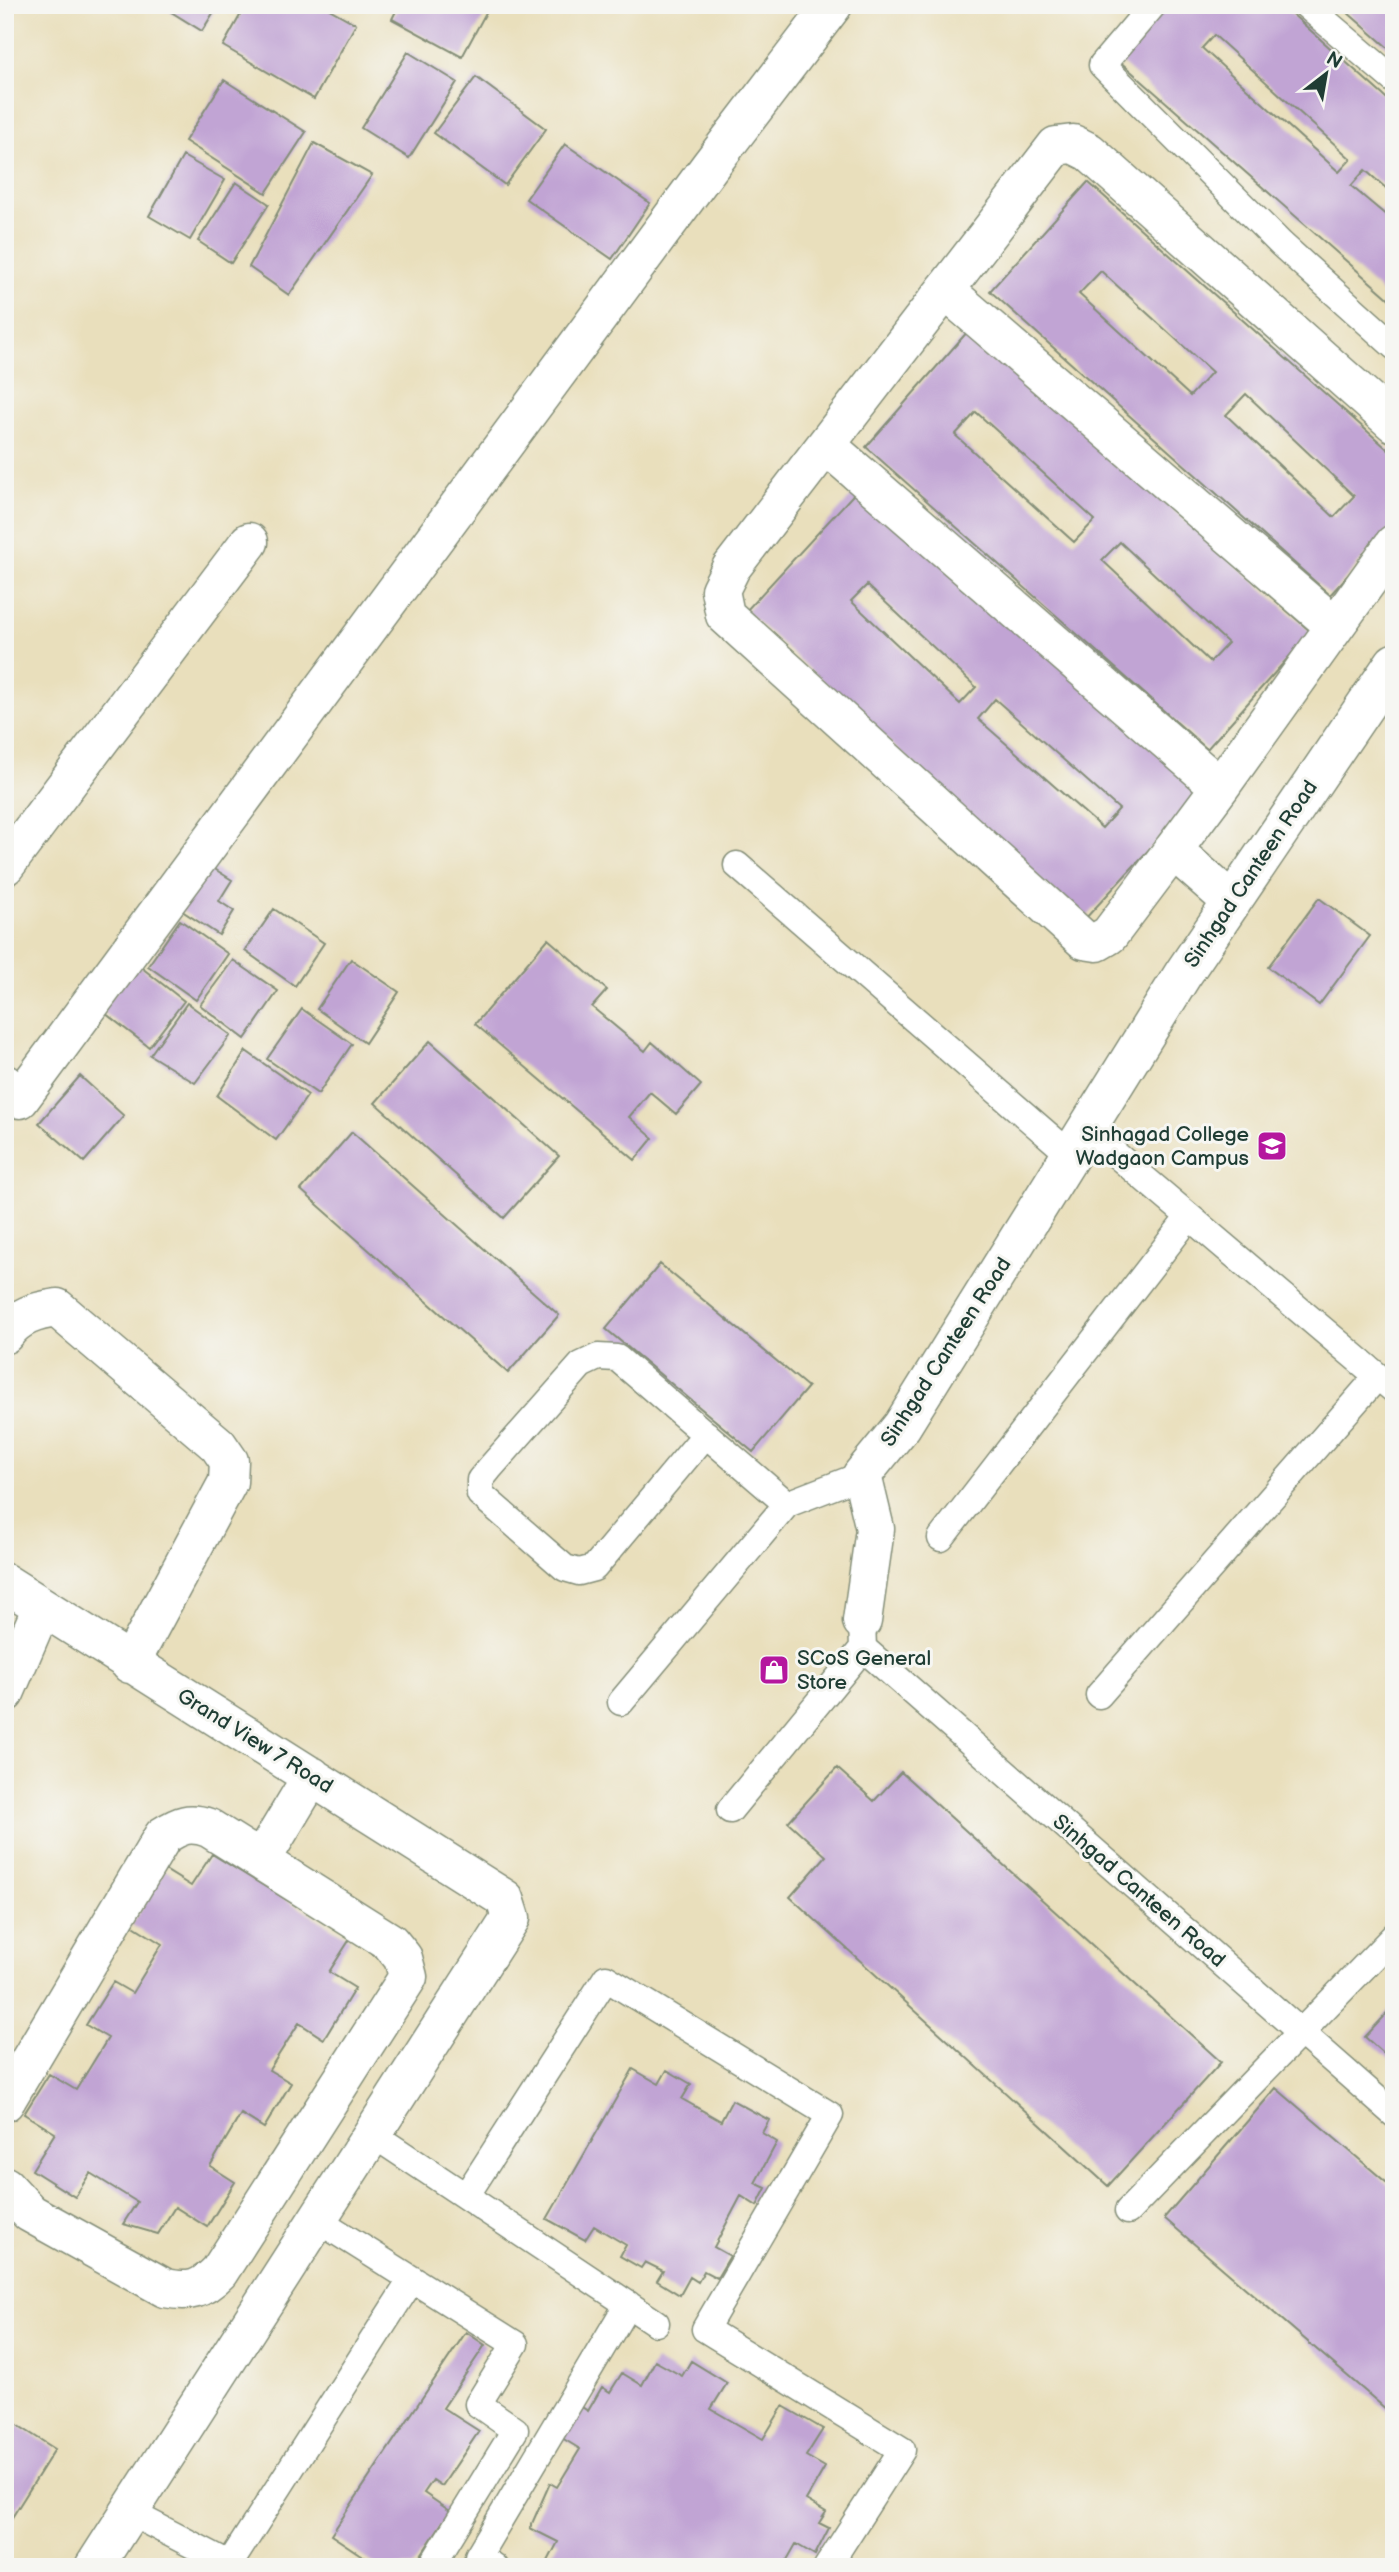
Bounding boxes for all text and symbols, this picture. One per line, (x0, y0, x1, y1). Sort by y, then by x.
north arrow (1290, 38, 1360, 108)
text: N (1322, 47, 1346, 74)
street label: Sinhgad Canteen Road (1179, 776, 1323, 972)
place label: Sinhagad College Wadgaon Campus (1075, 1122, 1249, 1171)
school or university icon: Sinhagad College Wadgaon Campus (1255, 1129, 1289, 1163)
street label: Sinhgad Canteen Road (875, 1253, 1017, 1451)
place label: SCoS General Store (797, 1646, 931, 1695)
shop icon: SCoS General Store (757, 1653, 791, 1687)
street label: Grand View 7 Road (173, 1683, 337, 1799)
street label: Sinhgad Canteen Road (1048, 1809, 1230, 1973)

